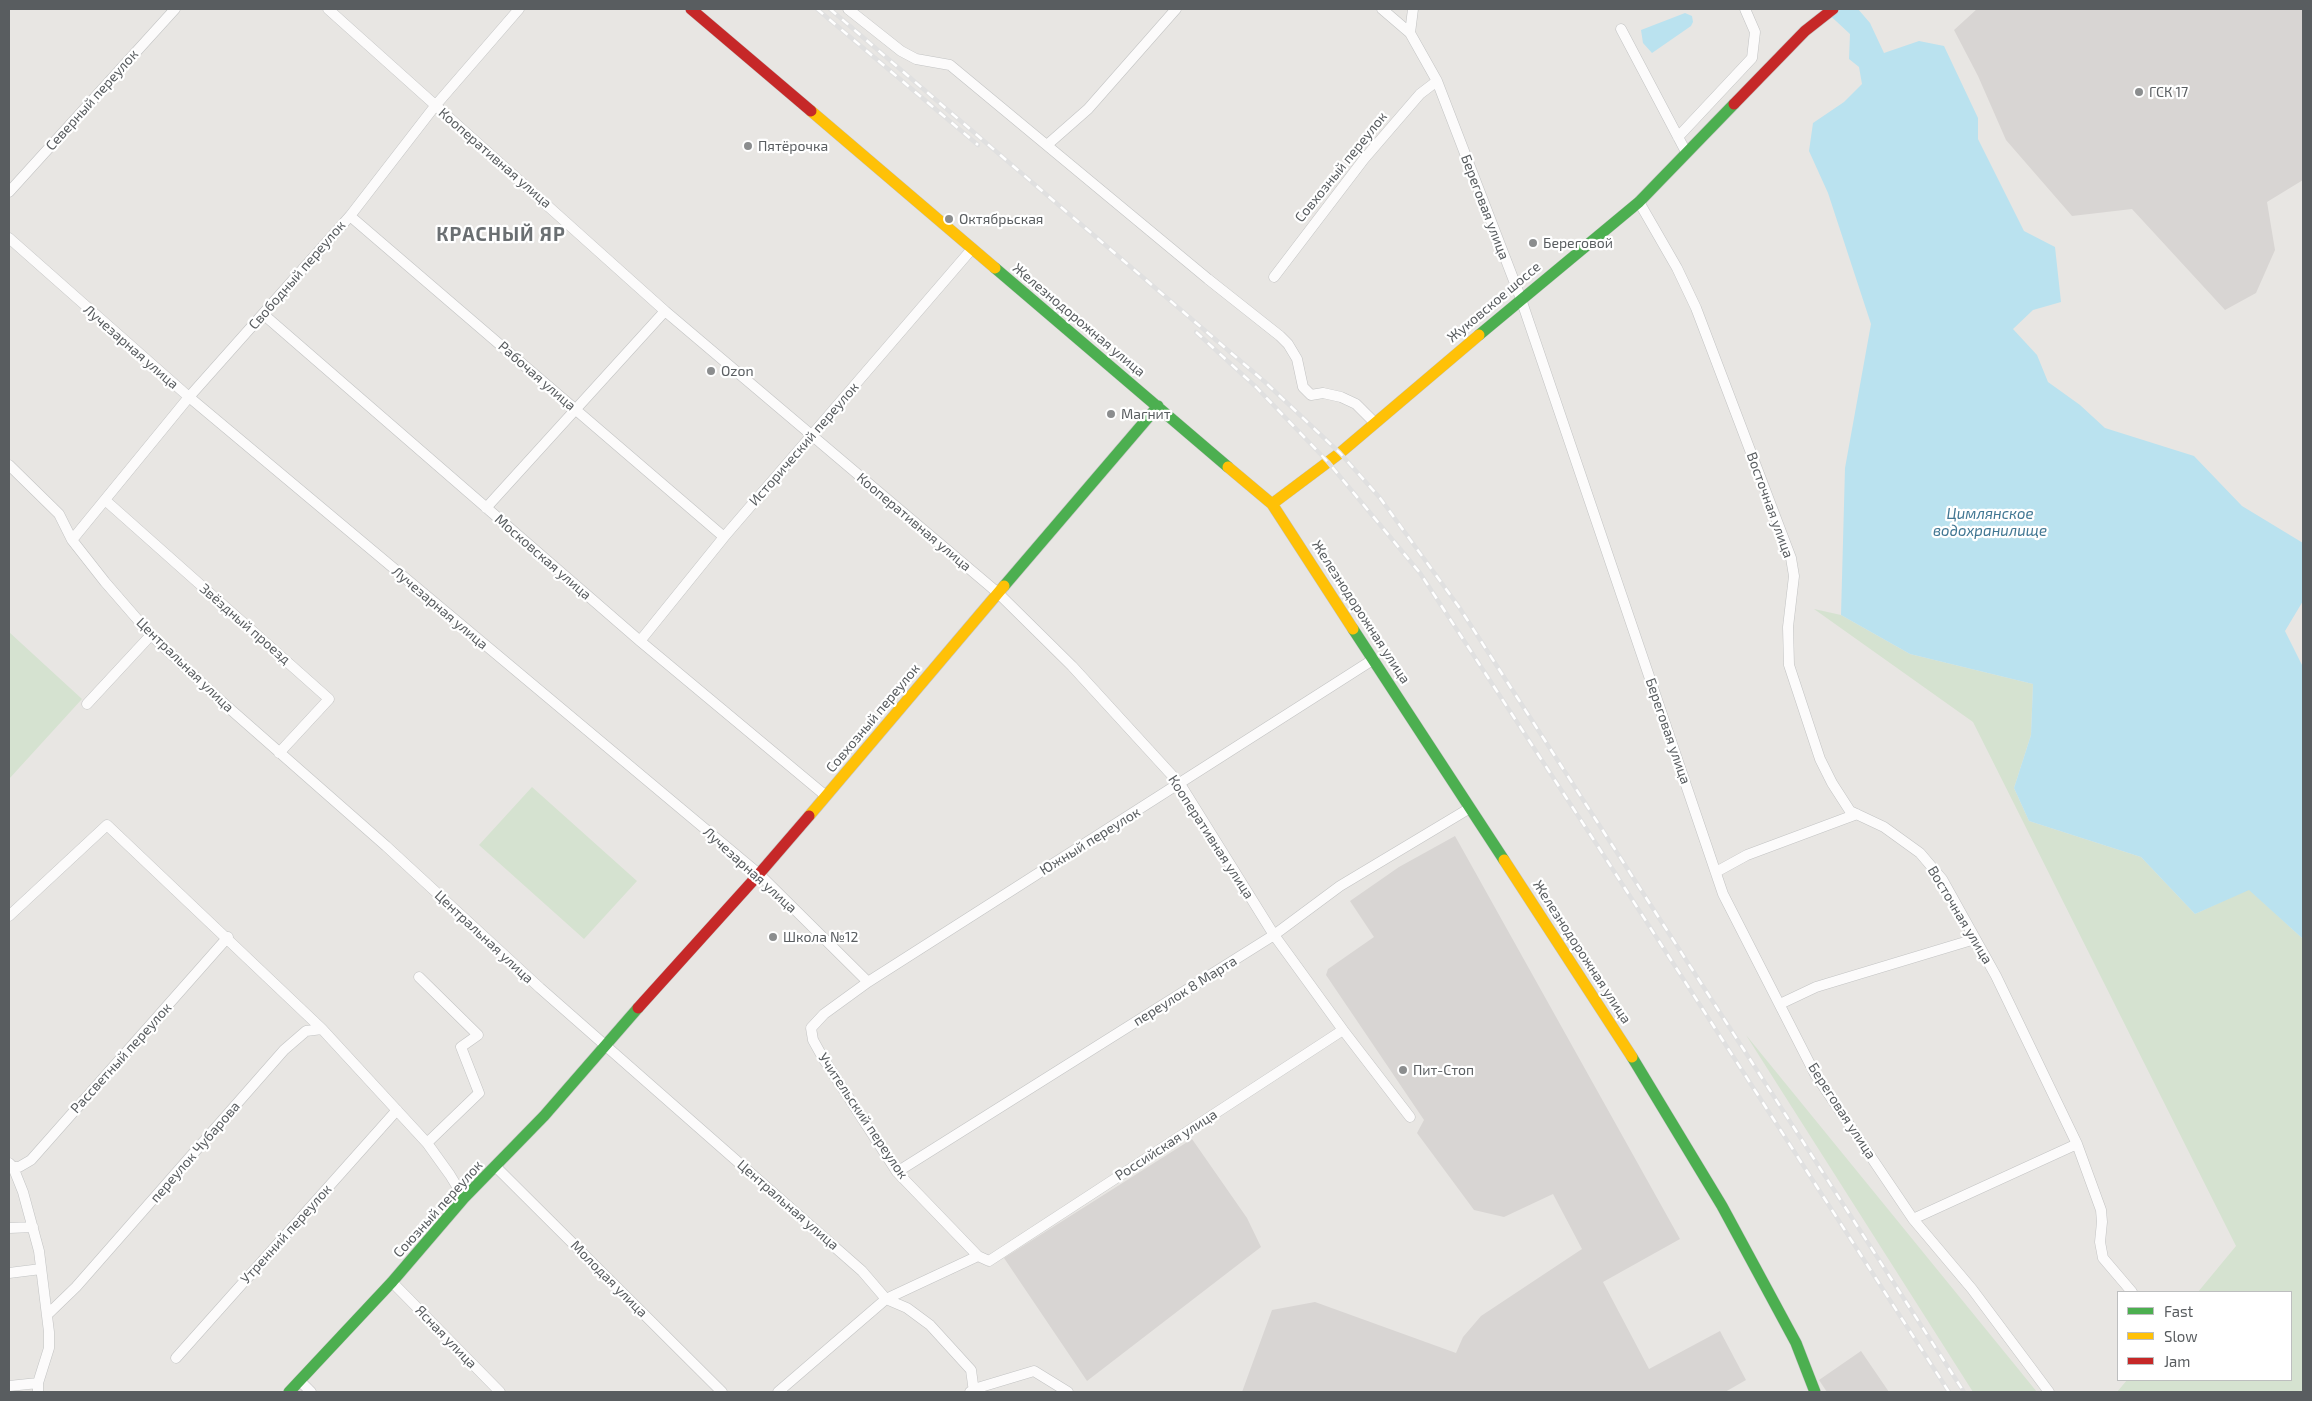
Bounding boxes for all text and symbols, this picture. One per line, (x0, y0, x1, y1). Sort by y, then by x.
street label: Северный переулок (42, 46, 142, 154)
place label: ГСК 17 (2149, 84, 2188, 100)
marker: ГСК 17 (2133, 86, 2145, 98)
street label: Кооперативная улица (435, 104, 555, 212)
street label: Совхозный переулок (1291, 108, 1391, 226)
place label: Пятёрочка (758, 138, 828, 154)
marker: Пятёрочка (742, 140, 754, 152)
street label: Береговая улица (1457, 152, 1513, 262)
place label: Октябрьская (959, 211, 1043, 227)
marker: Октябрьская (943, 213, 955, 225)
street label: Свободный переулок (245, 217, 349, 333)
district label: КРАСНЫЙ ЯР (435, 224, 567, 246)
place label: Береговой (1543, 235, 1613, 251)
marker: Береговой (1527, 237, 1539, 249)
street label: Жуковское шоссе (1444, 258, 1544, 346)
street label: Железнодорожная улица (1009, 260, 1149, 380)
street label: Лучезарная улица (80, 301, 182, 393)
street label: Рабочая улица (495, 338, 579, 414)
place label: Ozon (721, 363, 754, 379)
marker: Ozon (705, 365, 717, 377)
street label: Исторический переулок (746, 379, 862, 509)
place label: Магнит (1121, 406, 1171, 422)
marker: Магнит (1105, 408, 1117, 420)
street label: Восточная улица (1743, 450, 1797, 560)
street label: Кооперативная улица (853, 469, 975, 575)
water label: Цимлянское водохранилище (1933, 505, 2047, 540)
street label: Московская улица (491, 511, 595, 603)
street label: Железнодорожная улица (1308, 537, 1414, 687)
street label: Лучезарная улица (389, 563, 491, 653)
street label: Звёздный проезд (196, 580, 294, 668)
street label: Центральная улица (133, 614, 237, 716)
street label: Совхозный переулок (823, 660, 923, 776)
street label: Береговая улица (1642, 676, 1694, 786)
street label: Кооперативная улица (1165, 772, 1257, 902)
street label: Южный переулок (1037, 803, 1143, 879)
street label: Лучезарная улица (700, 824, 800, 916)
street label: Восточная улица (1924, 863, 1996, 967)
street label: Железнодорожная улица (1529, 877, 1635, 1027)
street label: Центральная улица (431, 887, 537, 987)
place label: Школа №12 (783, 929, 858, 945)
marker: Школа №12 (767, 931, 779, 943)
street label: переулок 8 Марта (1130, 952, 1240, 1030)
street label: Рассветный переулок (67, 999, 175, 1117)
street label: Учительский переулок (815, 1050, 911, 1182)
street label: Береговая улица (1805, 1060, 1879, 1162)
place label: Пит-Стоп (1413, 1062, 1474, 1078)
marker: Пит-Стоп (1397, 1064, 1409, 1076)
street label: переулок Чубарова (147, 1098, 243, 1206)
street label: Российская улица (1112, 1106, 1220, 1184)
street label: Центральная улица (734, 1156, 842, 1254)
street label: Союзный переулок (390, 1157, 486, 1261)
street label: Утренний переулок (237, 1181, 335, 1287)
street label: Молодая улица (567, 1237, 651, 1321)
legend (2117, 1291, 2292, 1381)
street label: Ясная улица (412, 1302, 480, 1372)
text: Fast (2164, 1302, 2193, 1320)
text: Slow (2164, 1327, 2198, 1345)
text: Jam (2164, 1352, 2190, 1370)

